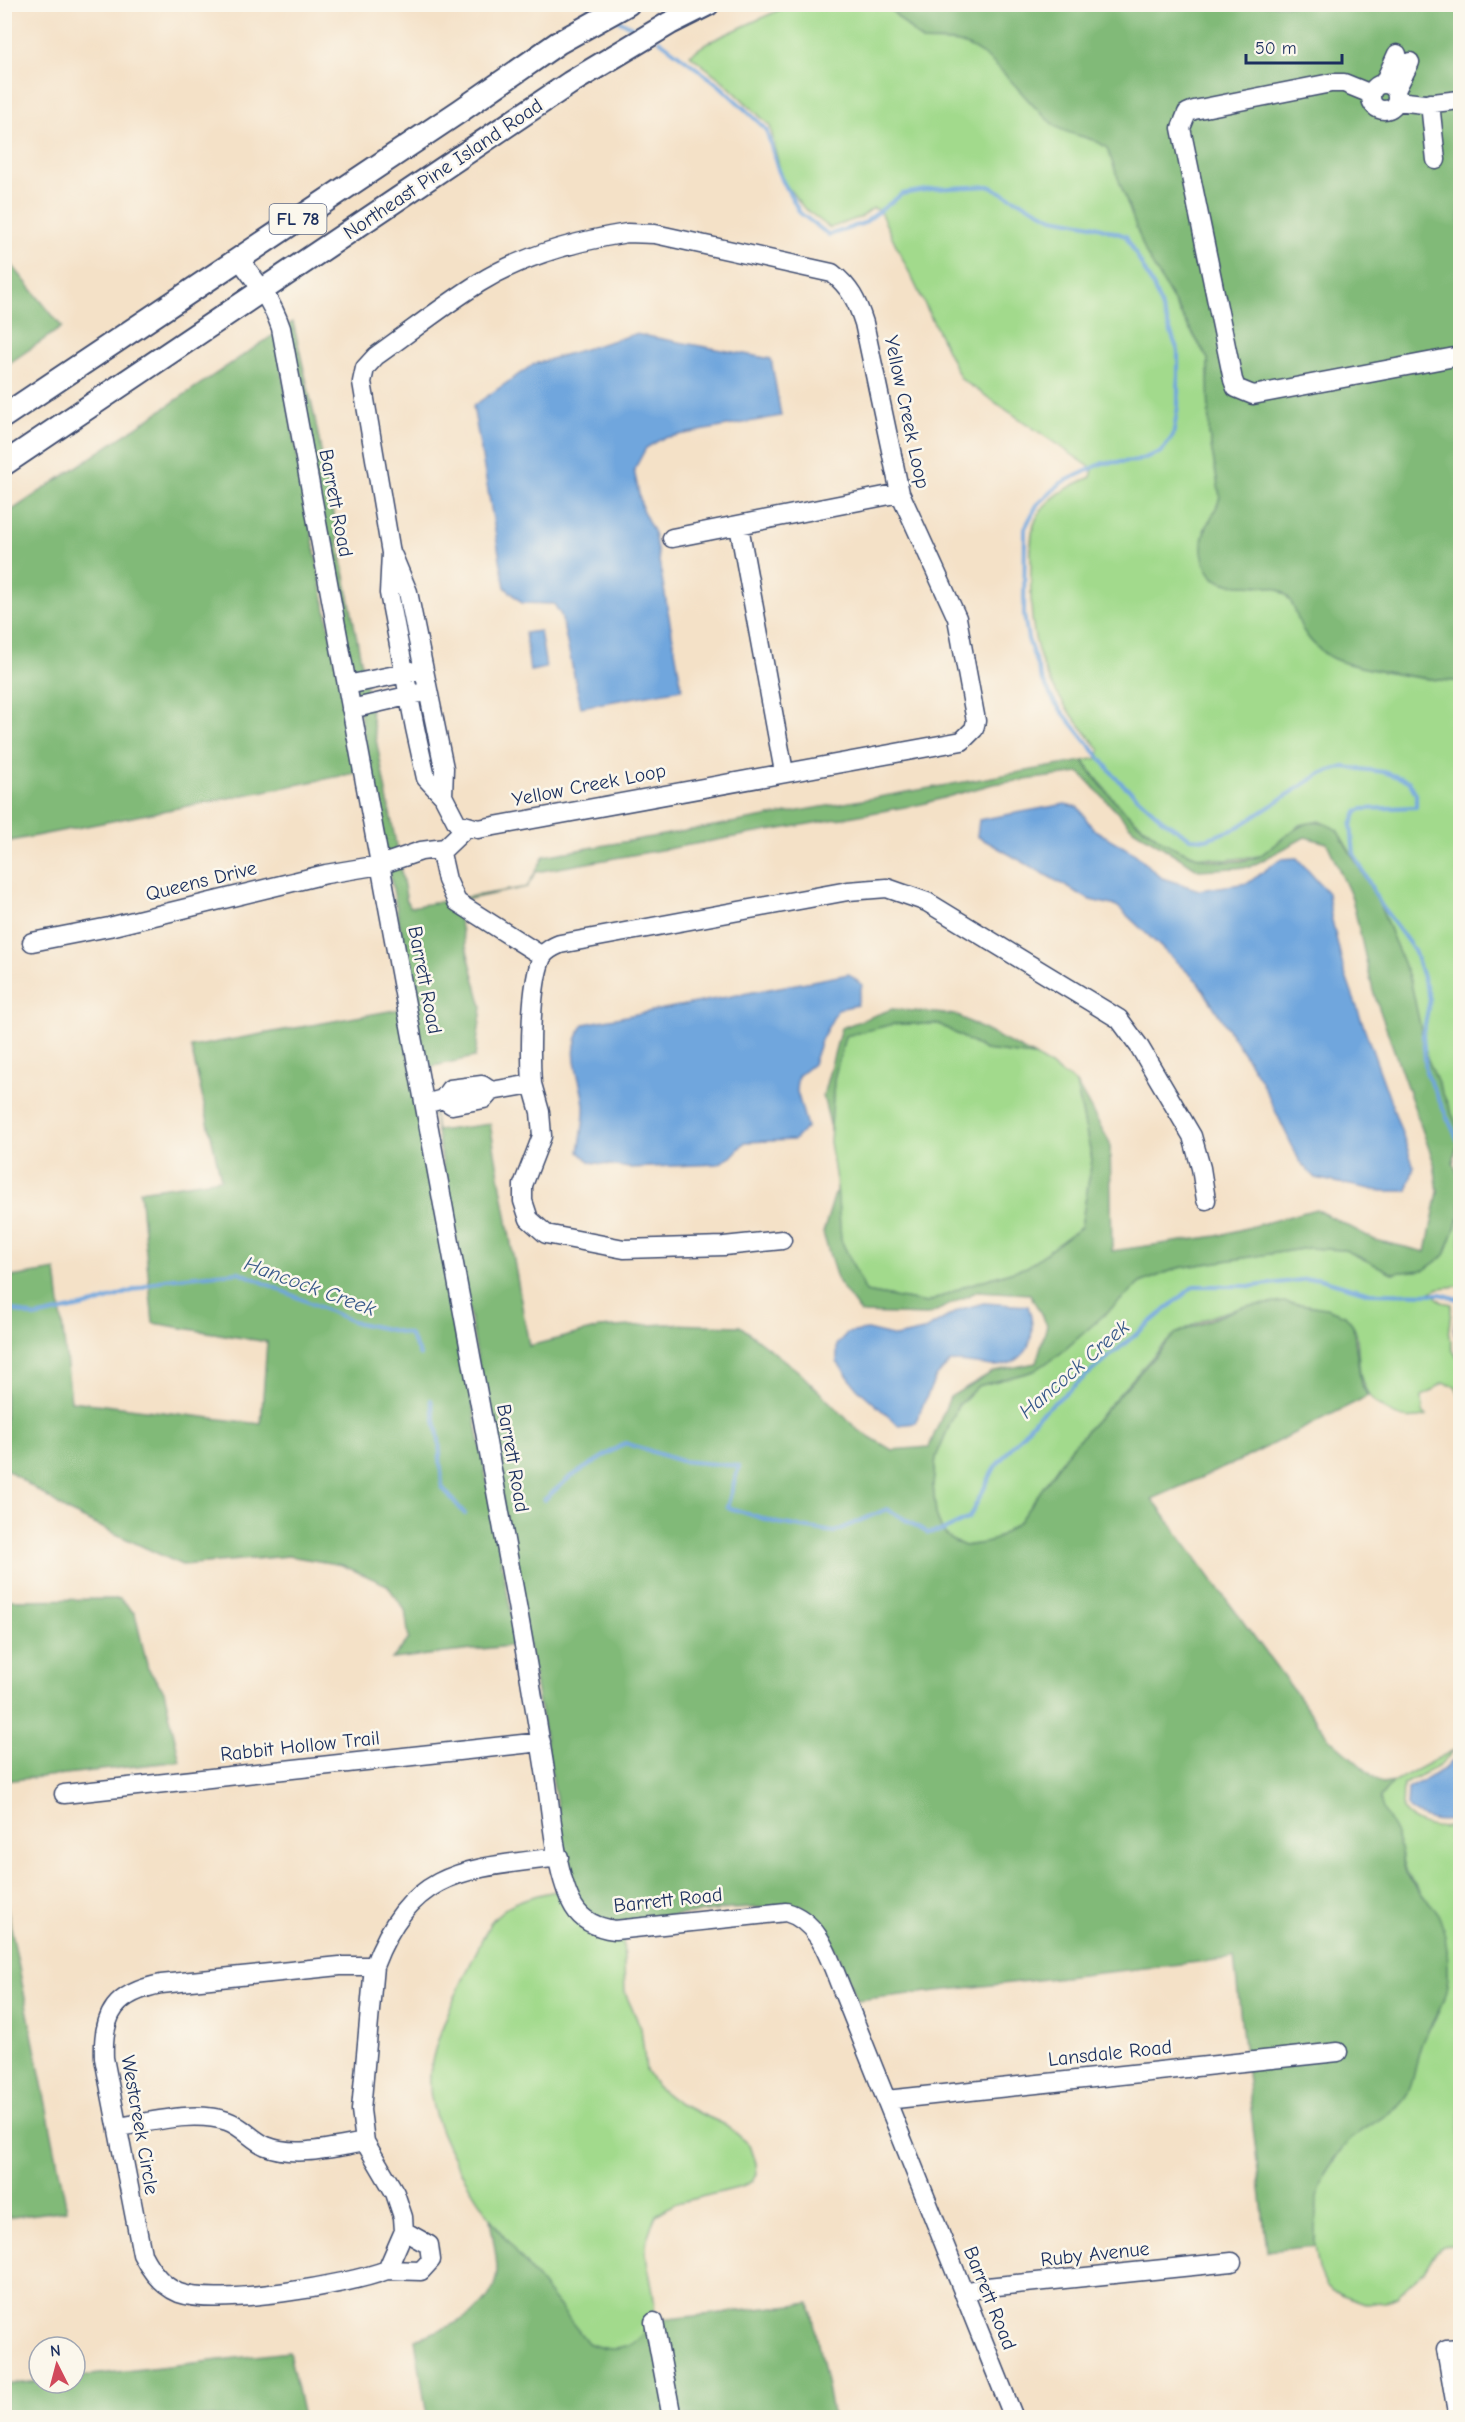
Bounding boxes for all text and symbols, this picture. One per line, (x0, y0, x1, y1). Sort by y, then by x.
scale bar (1246, 27, 1342, 65)
text: 50 m (1255, 38, 1297, 59)
street label: Northeast Pine Island Road (339, 94, 547, 244)
road number: FL 78 (270, 204, 326, 234)
street label: Yellow Creek Loop (880, 333, 934, 491)
street label: Barrett Road (314, 447, 358, 559)
street label: Yellow Creek Loop (510, 759, 668, 811)
street label: Queens Drive (143, 856, 259, 906)
street label: Barrett Road (403, 924, 447, 1036)
water label: Hancock Creek (241, 1251, 380, 1321)
water label: Hancock Creek (1014, 1314, 1135, 1423)
street label: Barrett Road (492, 1402, 534, 1514)
street label: Rabbit Hollow Trail (219, 1726, 381, 1766)
street label: Barrett Road (612, 1883, 724, 1917)
street label: Lansdale Road (1047, 2035, 1173, 2071)
street label: Westcreek Circle (116, 2053, 164, 2197)
street label: Ruby Avenue (1039, 2237, 1151, 2271)
street label: Barrett Road (959, 2243, 1021, 2353)
north arrow (27, 2335, 87, 2395)
text: N (49, 2342, 62, 2361)

